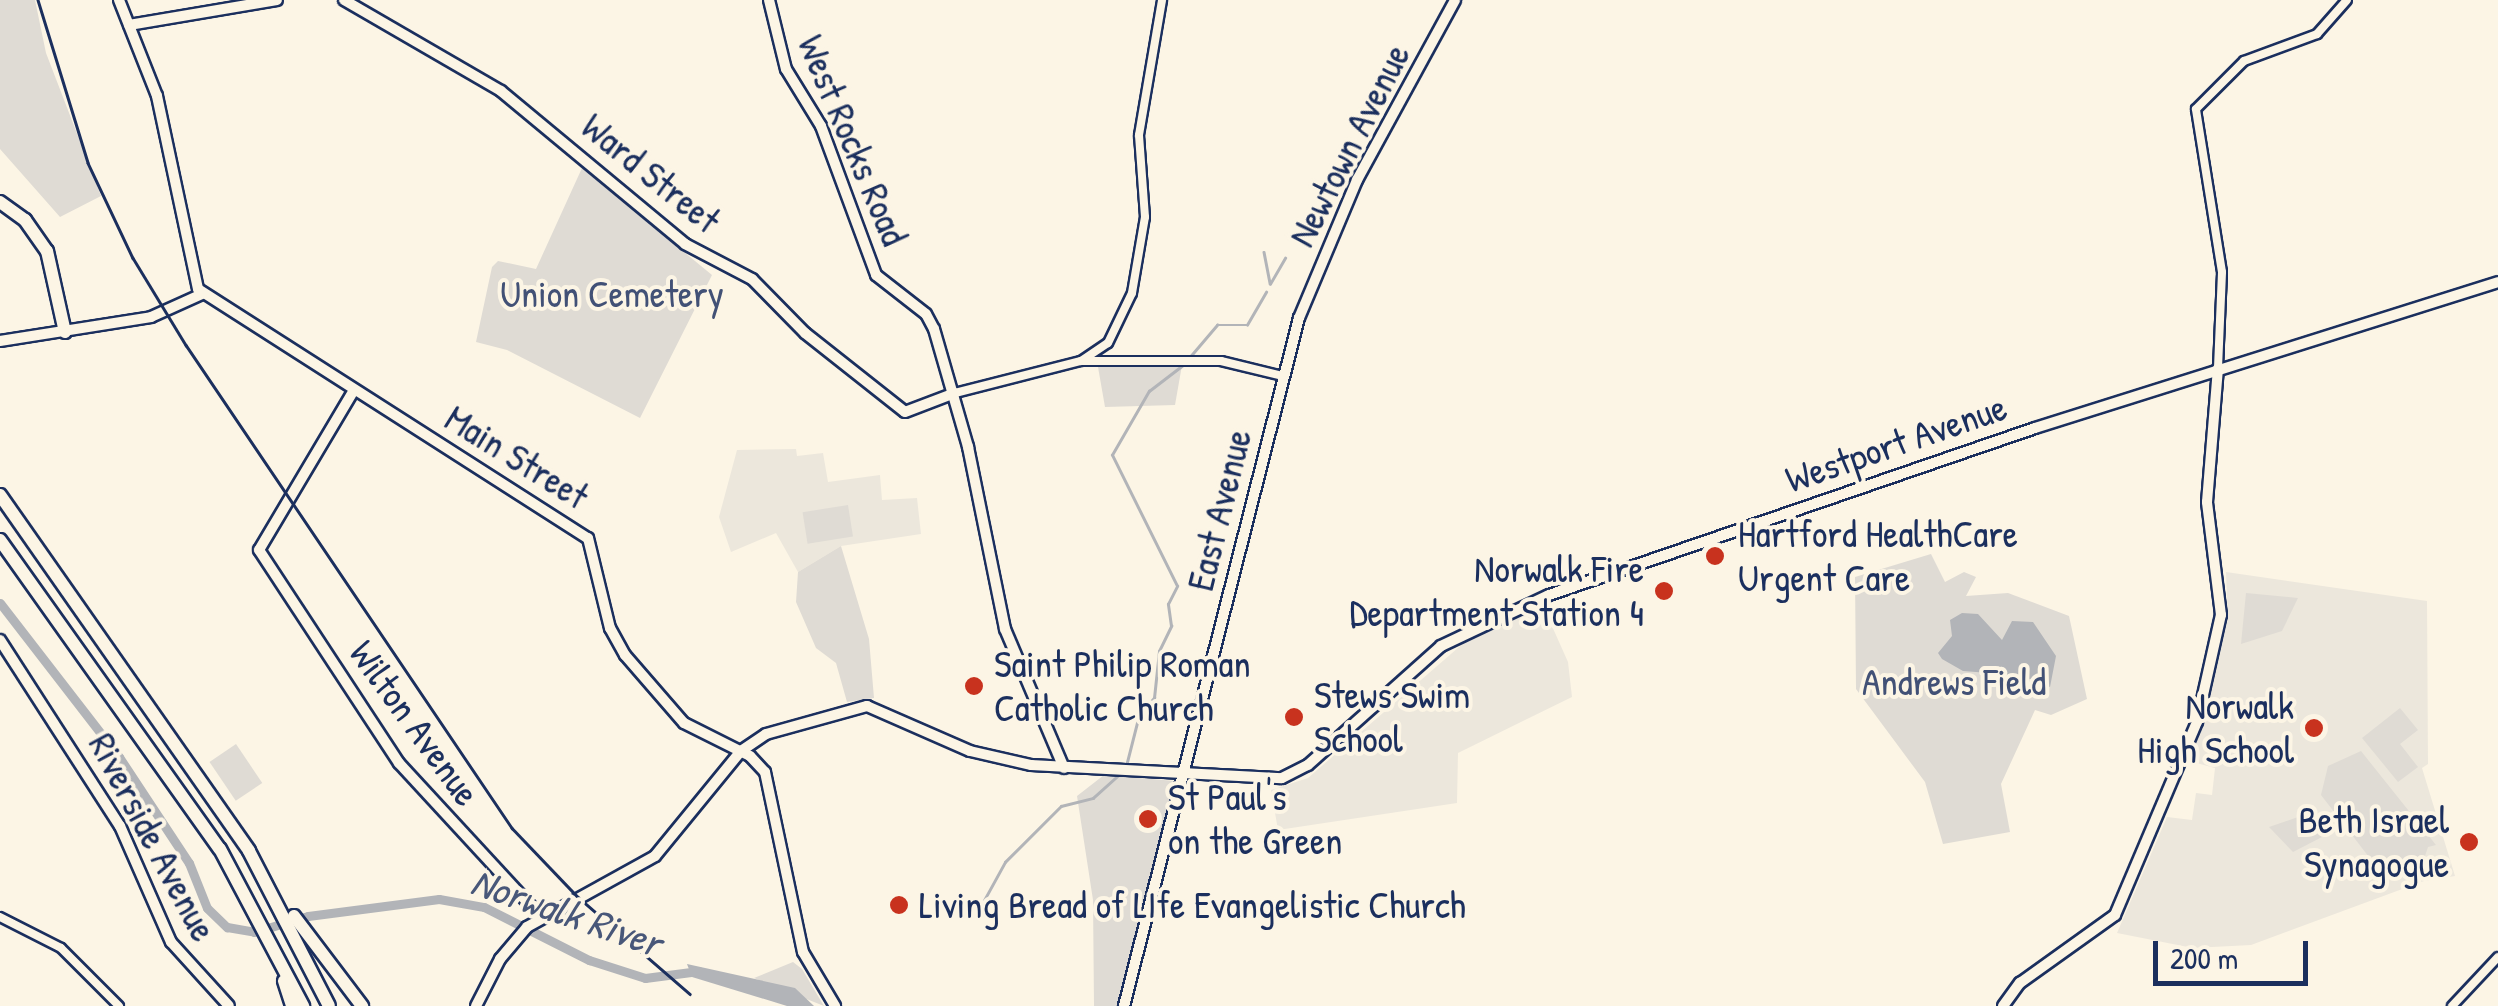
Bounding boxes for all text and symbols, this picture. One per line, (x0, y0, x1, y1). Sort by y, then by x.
street label: West Rocks Road (788, 28, 918, 252)
street label: Newtown Avenue (1278, 36, 1420, 254)
street label: Ward Street (573, 103, 729, 243)
park label: Union Cemetery (500, 271, 724, 317)
street label: Westport Avenue (1780, 384, 2012, 502)
street label: Main Street (437, 395, 597, 519)
street label: East Avenue (1177, 425, 1261, 595)
place label: Hartford HealthCare Urgent Care (1738, 511, 2018, 600)
marker: Hartford HealthCare Urgent Care (1702, 543, 1728, 569)
place label: Norwalk Fire Department Station 4 (1350, 546, 1644, 636)
marker: Norwalk Fire Department Station 4 (1653, 580, 1675, 602)
street label: Wilton Avenue (340, 632, 490, 814)
place label: Saint Philip Roman Catholic Church (994, 641, 1251, 731)
park label: Andrews Field (1862, 659, 2046, 705)
place label: Stews Swim School (1314, 672, 1470, 762)
marker: Saint Philip Roman Catholic Church (963, 675, 985, 697)
place label: Norwalk High School (2137, 683, 2294, 772)
marker: Stews Swim School (1283, 706, 1305, 728)
marker: Norwalk High School (2303, 717, 2325, 739)
street label: Riverside Avenue (79, 725, 227, 949)
place label: St Paul's on the Green (1168, 774, 1342, 864)
place label: Beth Israel Synagogue (2299, 797, 2449, 886)
marker: St Paul's on the Green (1137, 808, 1159, 830)
marker: Beth Israel Synagogue (2458, 831, 2480, 853)
water label: Norwalk River (466, 856, 668, 966)
place label: Living Bread of LIfe Evangelistic Church (919, 882, 1466, 928)
marker: Living Bread of LIfe Evangelistic Church (888, 894, 910, 916)
scale bar (2158, 921, 2313, 983)
text: 200 m (2170, 938, 2238, 978)

